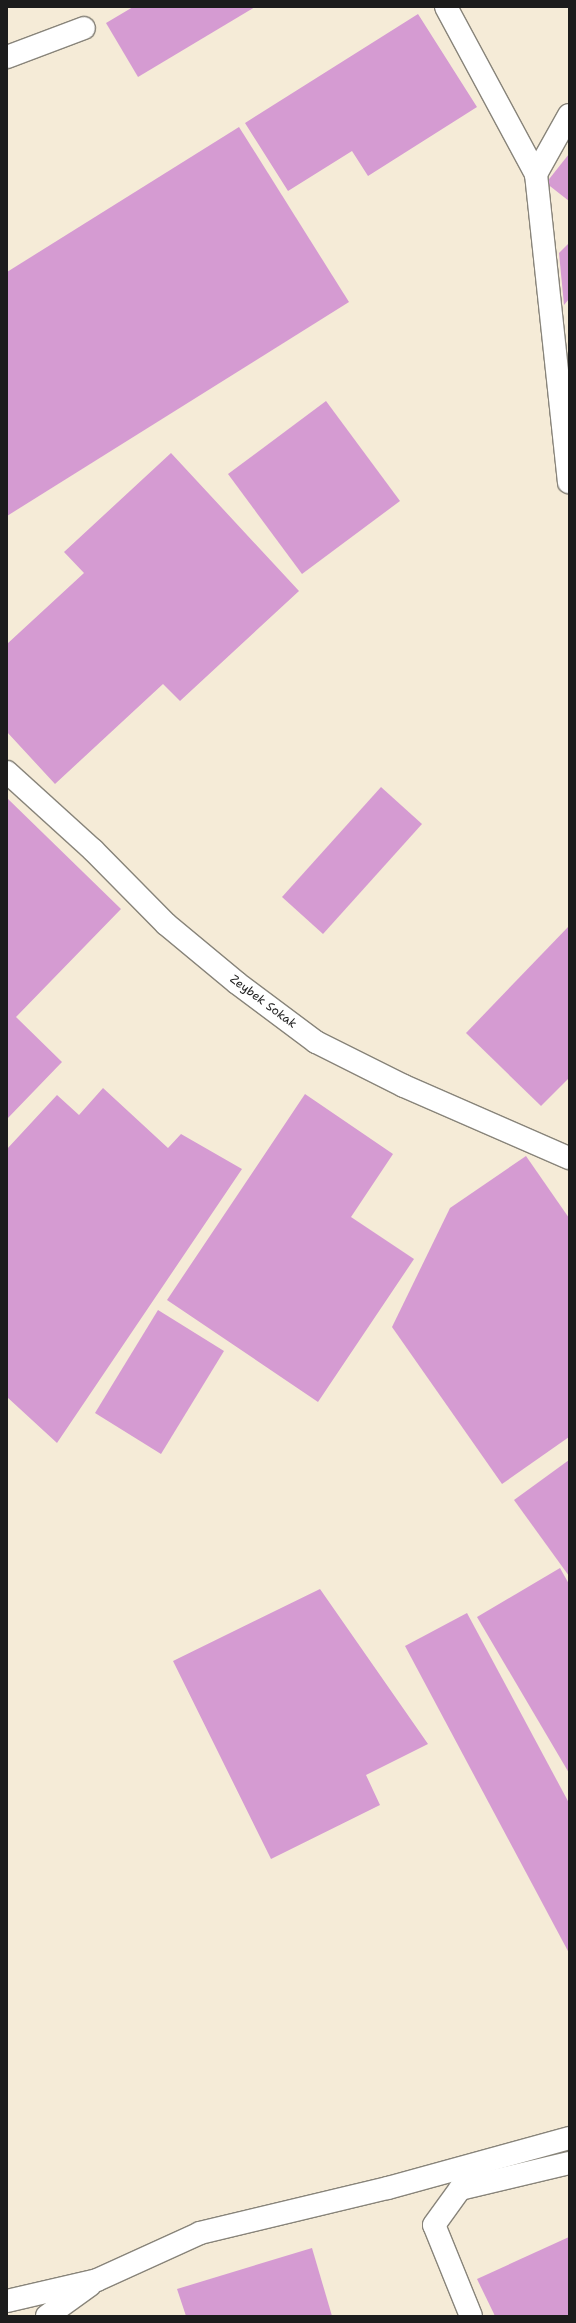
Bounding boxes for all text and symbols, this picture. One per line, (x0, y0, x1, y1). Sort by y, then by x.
street label: Zeybek Sokak (227, 972, 299, 1032)

